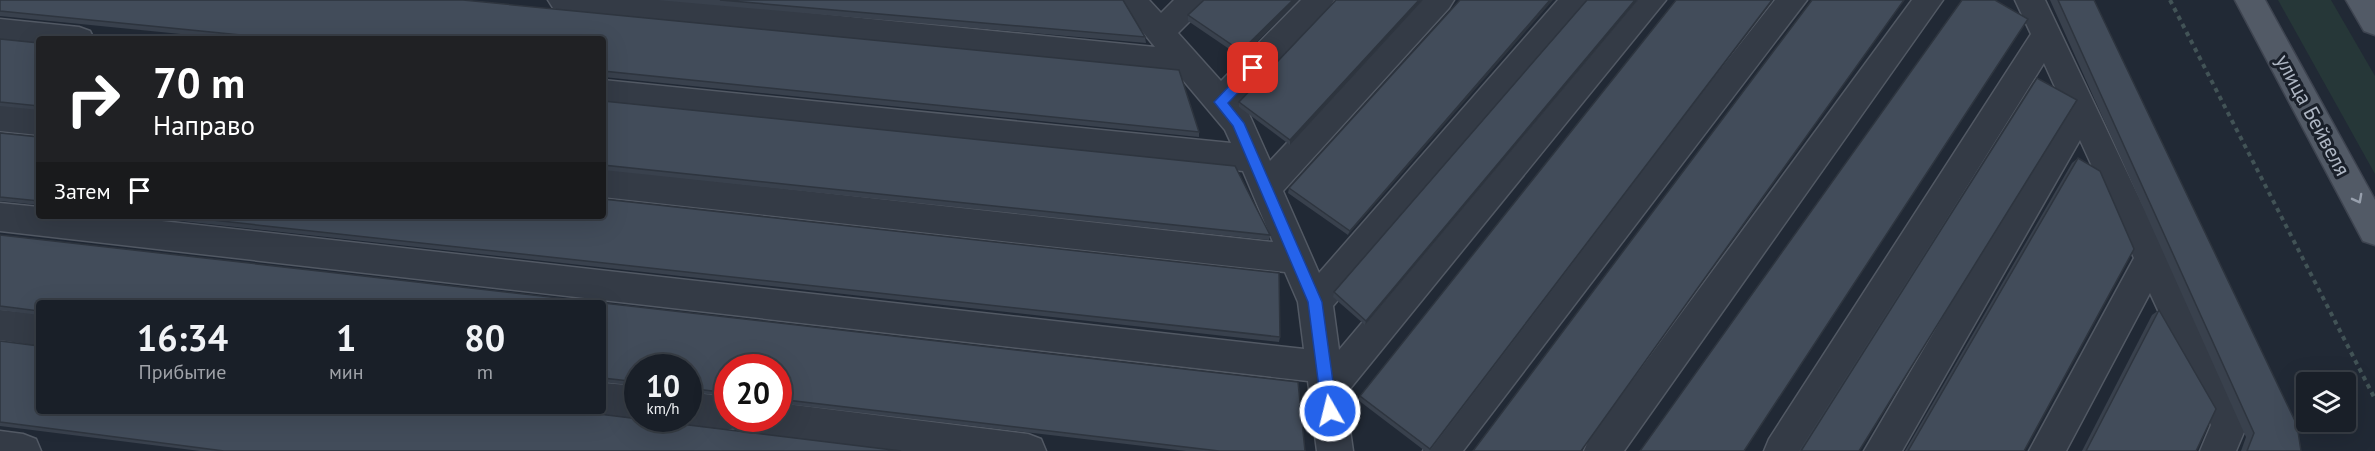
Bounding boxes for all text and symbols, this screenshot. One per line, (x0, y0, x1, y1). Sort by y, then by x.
pin (1227, 42, 1278, 93)
street label: улица Бейвеля (2270, 50, 2356, 180)
icon: arrive (1236, 51, 1269, 84)
text: 70 m (153, 55, 245, 110)
icon: right (54, 60, 132, 138)
text: Направо (153, 108, 255, 142)
icon: arrive (123, 174, 156, 207)
text: Затем (54, 177, 111, 205)
one-way arrow (2351, 193, 2362, 203)
text: 16:34 (137, 314, 228, 361)
text: 1 (336, 314, 356, 361)
text: 80 (464, 314, 505, 361)
speed limit sign: 20 (714, 354, 792, 432)
text: Прибытие (139, 359, 226, 385)
text: мин (329, 359, 364, 385)
text: m (477, 359, 493, 385)
text: 10 (646, 366, 680, 405)
map controls (2296, 372, 2356, 432)
button: layers (2296, 372, 2356, 432)
position arrow (1298, 379, 1362, 443)
text: km/h (647, 399, 679, 418)

